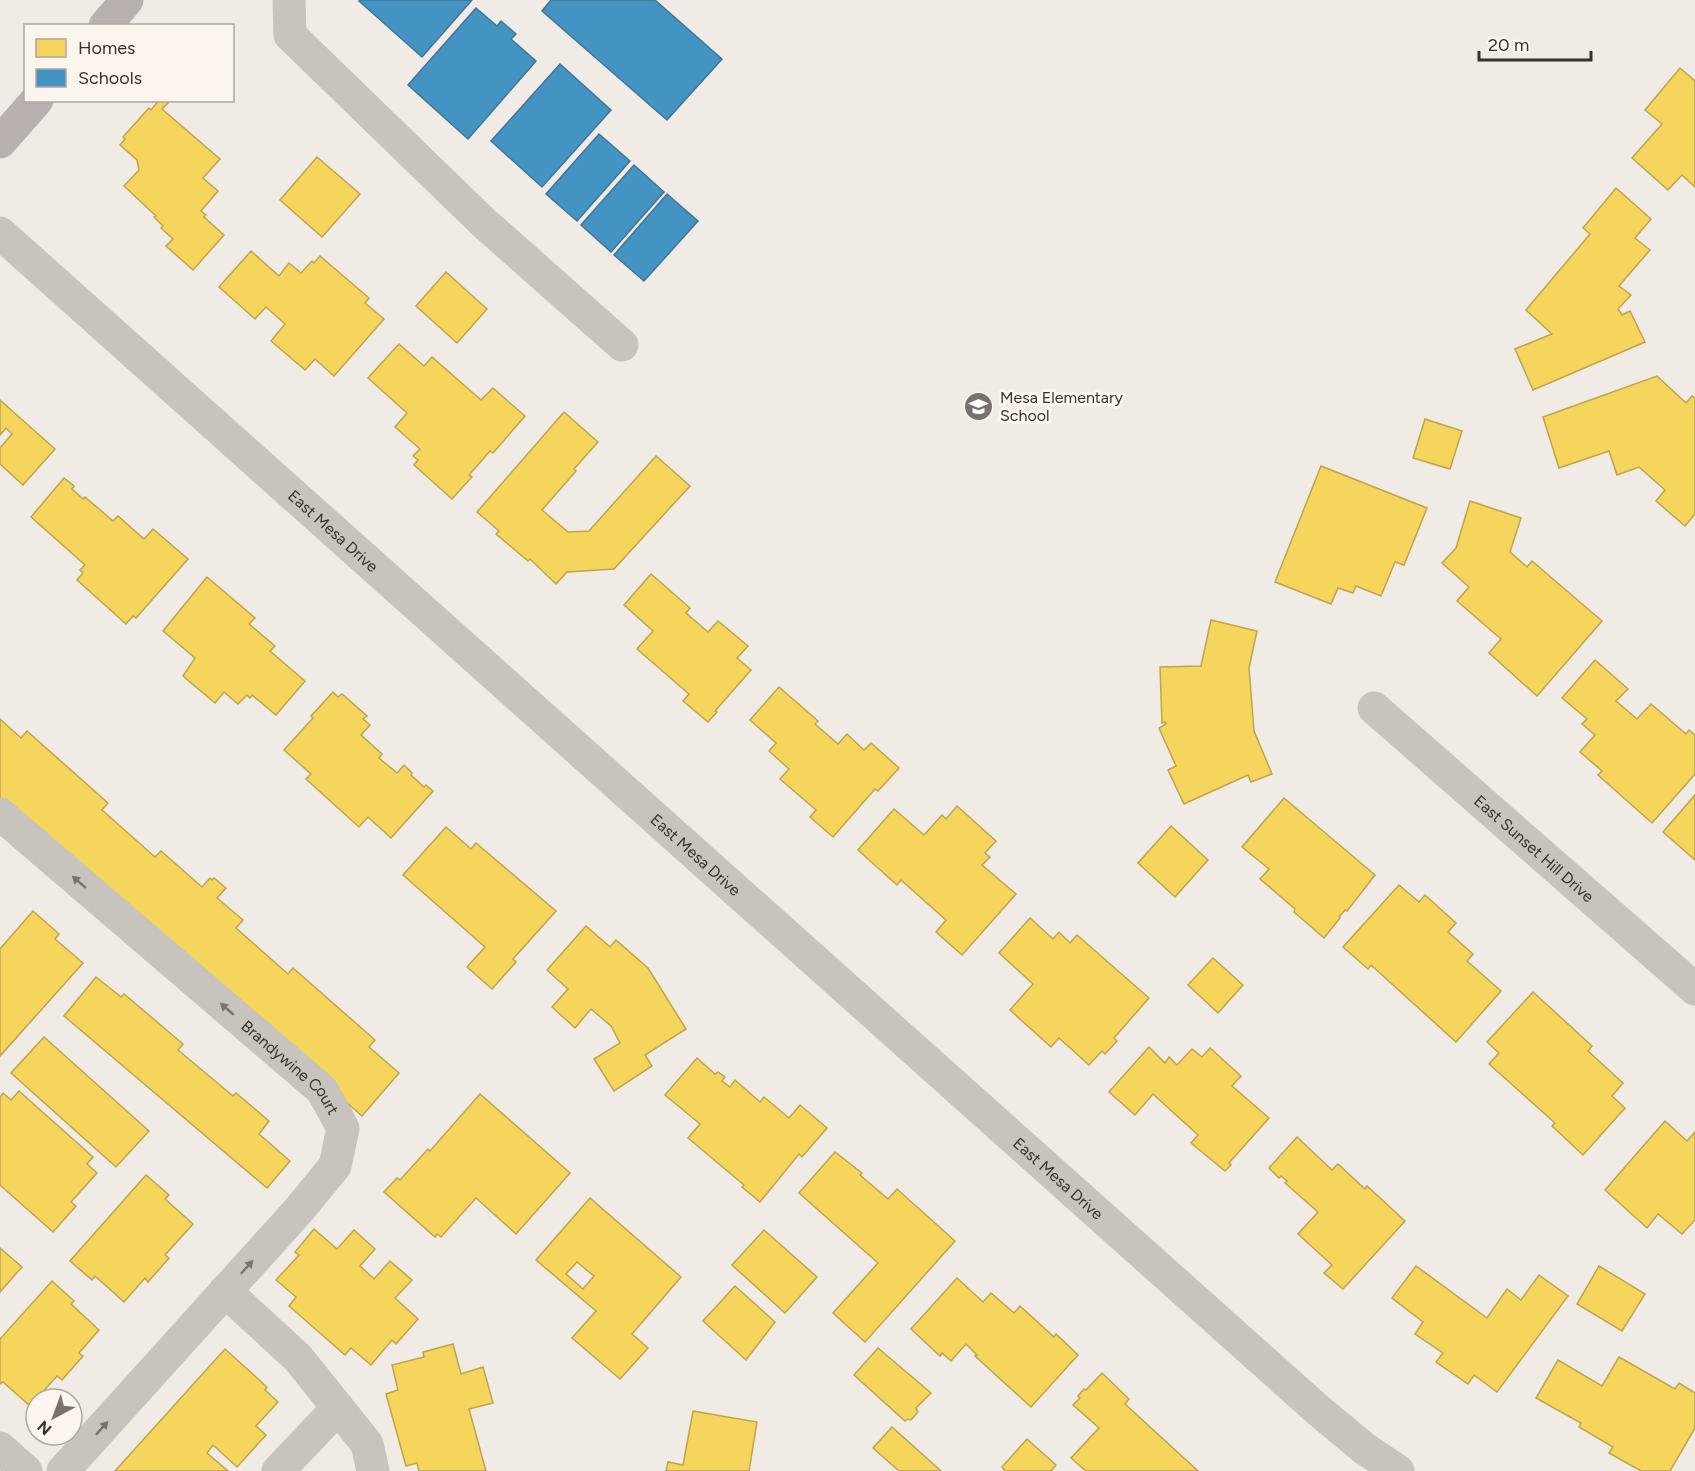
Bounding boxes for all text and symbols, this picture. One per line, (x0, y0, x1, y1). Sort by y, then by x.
legend (24, 24, 234, 102)
scale bar (1479, 24, 1592, 62)
text: 20 m (1488, 34, 1529, 56)
text: Homes (78, 37, 136, 59)
text: Schools (78, 67, 142, 89)
place label: Mesa Elementary School (1000, 388, 1123, 425)
school or university icon: Mesa Elementary School (963, 390, 995, 422)
street label: East Mesa Drive (285, 486, 382, 576)
street label: East Sunset Hill Drive (1470, 791, 1598, 906)
street label: East Mesa Drive (647, 809, 745, 900)
one-way arrow (72, 876, 87, 889)
one-way arrow (220, 1003, 235, 1016)
street label: Brandywine Court (238, 1016, 343, 1118)
street label: East Mesa Drive (1010, 1133, 1107, 1223)
one-way arrow (240, 1260, 254, 1275)
north arrow (24, 1387, 84, 1447)
text: N (34, 1417, 55, 1439)
one-way arrow (95, 1420, 109, 1435)

